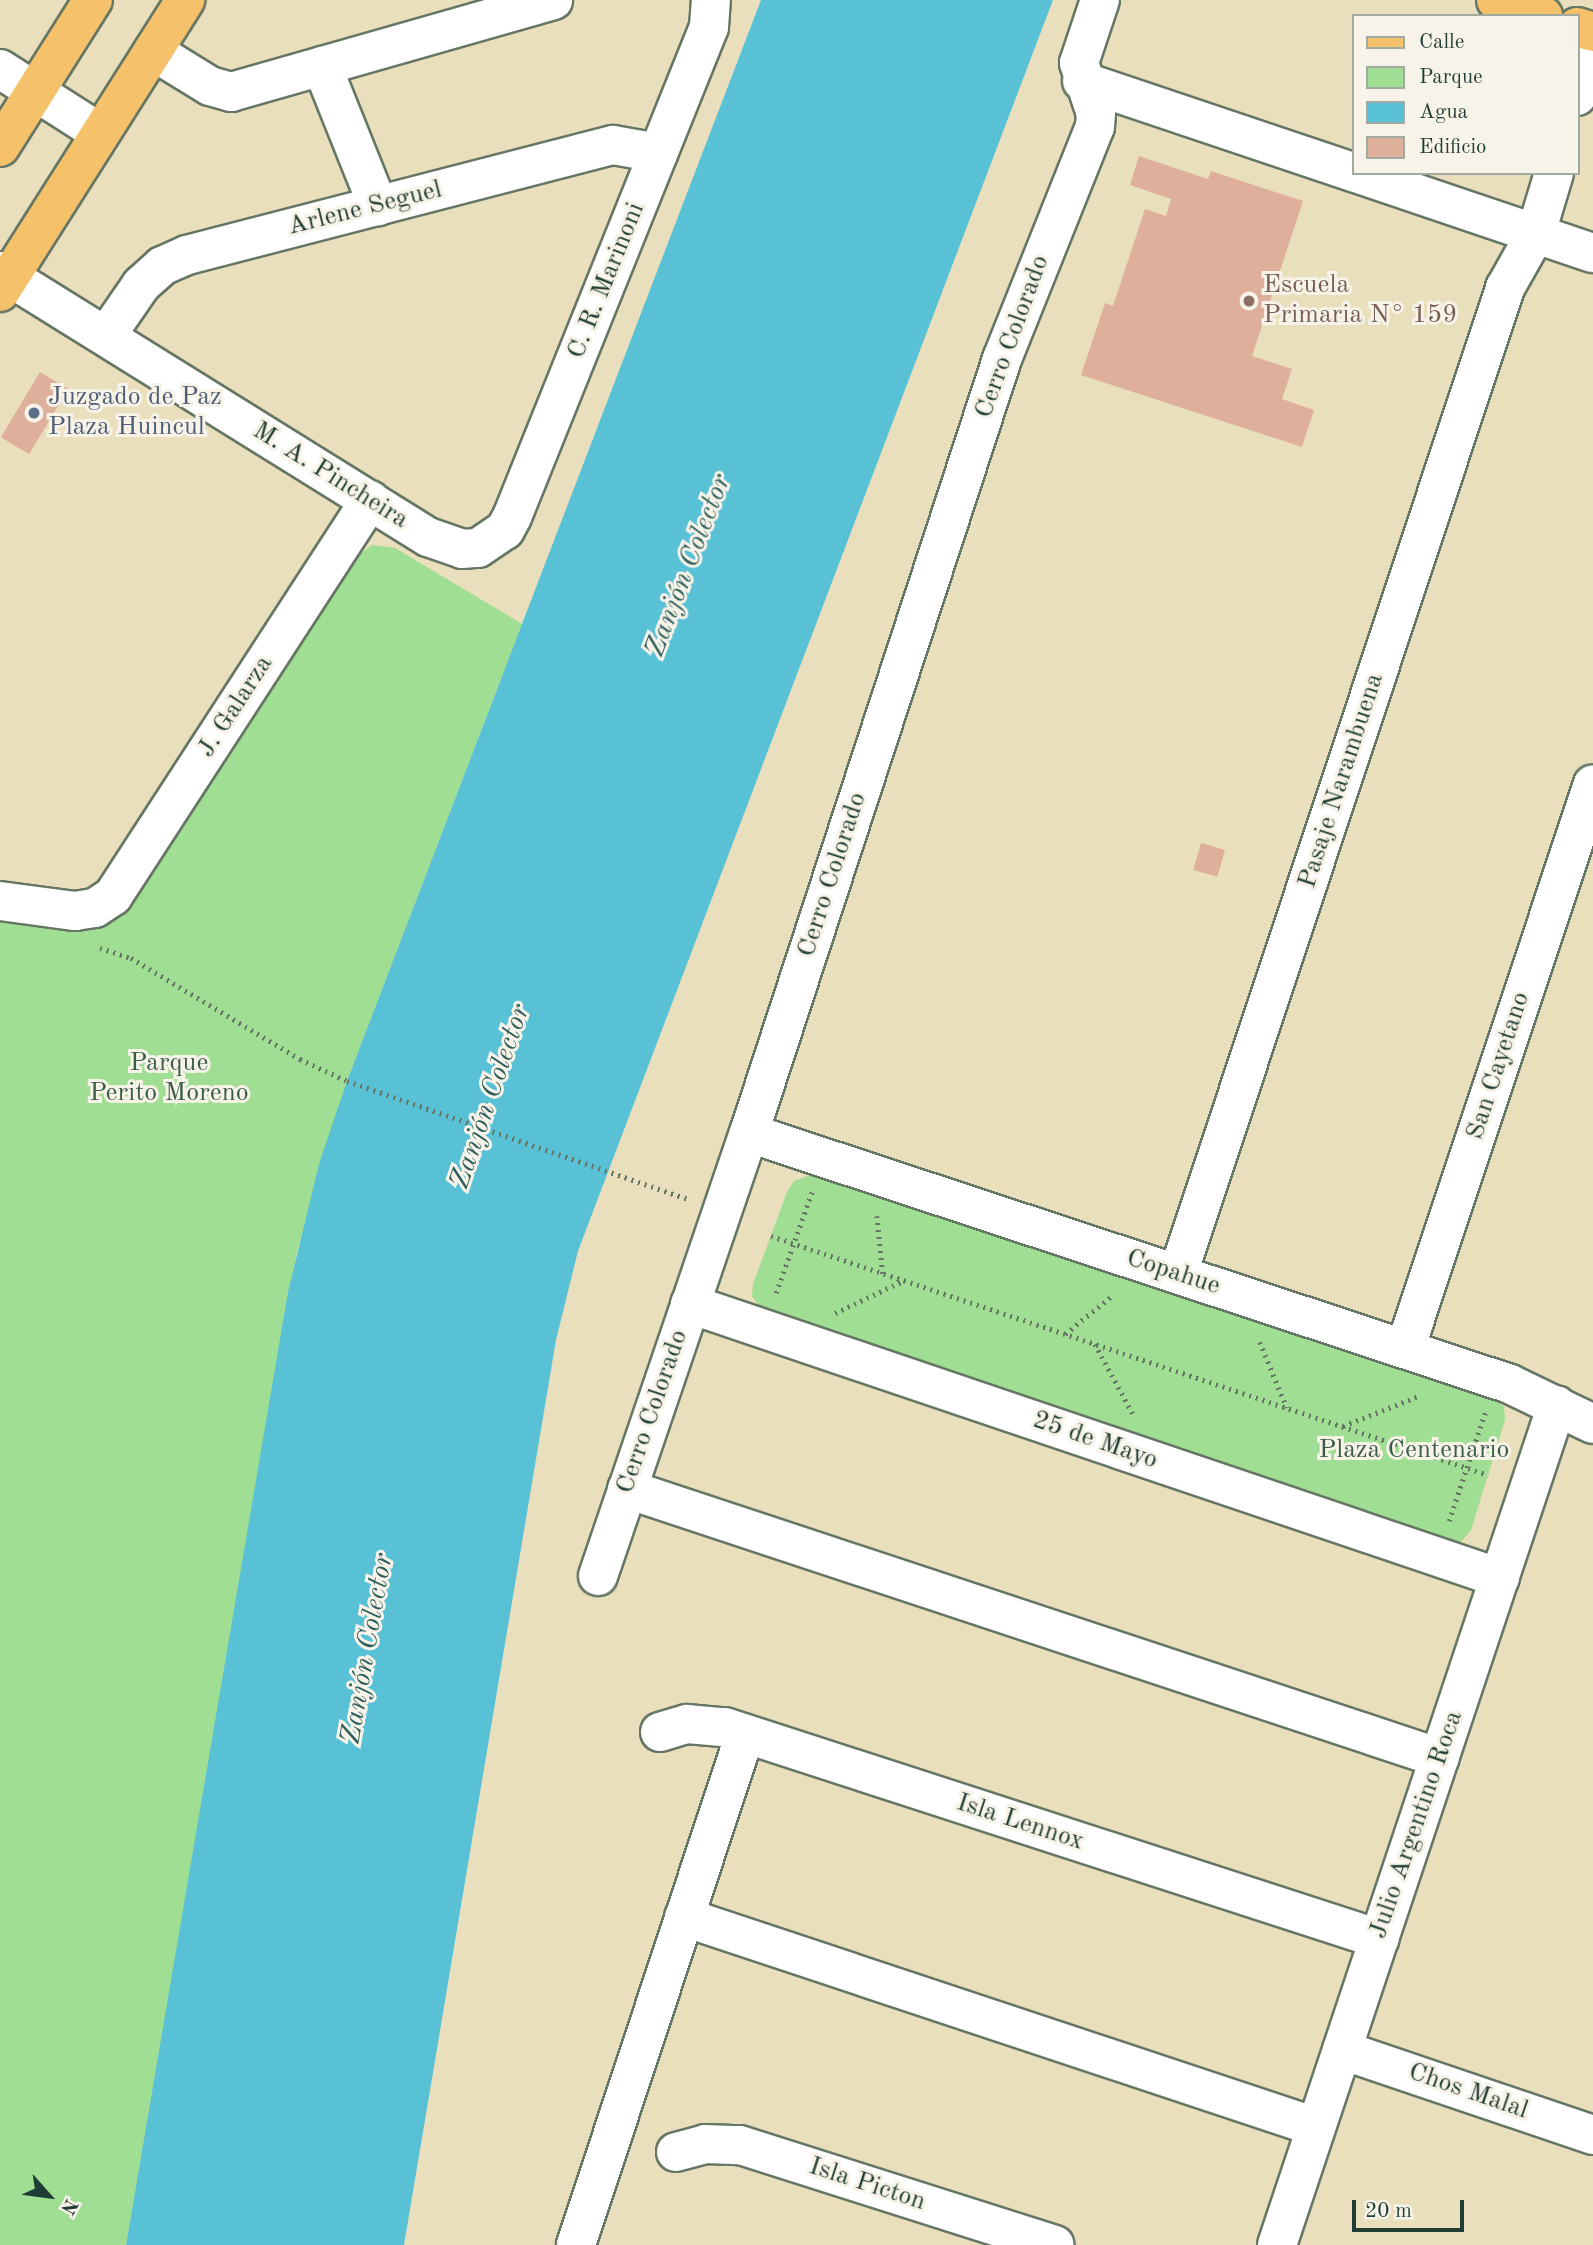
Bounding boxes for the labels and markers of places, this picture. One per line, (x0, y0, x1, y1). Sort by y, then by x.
place label: Escuela Primaria N° 159 (1263, 270, 1457, 332)
marker: Escuela Primaria N° 159 (1241, 293, 1257, 309)
place label: Juzgado de Paz Plaza Huincul (48, 382, 222, 444)
marker: Juzgado de Paz Plaza Huincul (26, 405, 42, 421)

